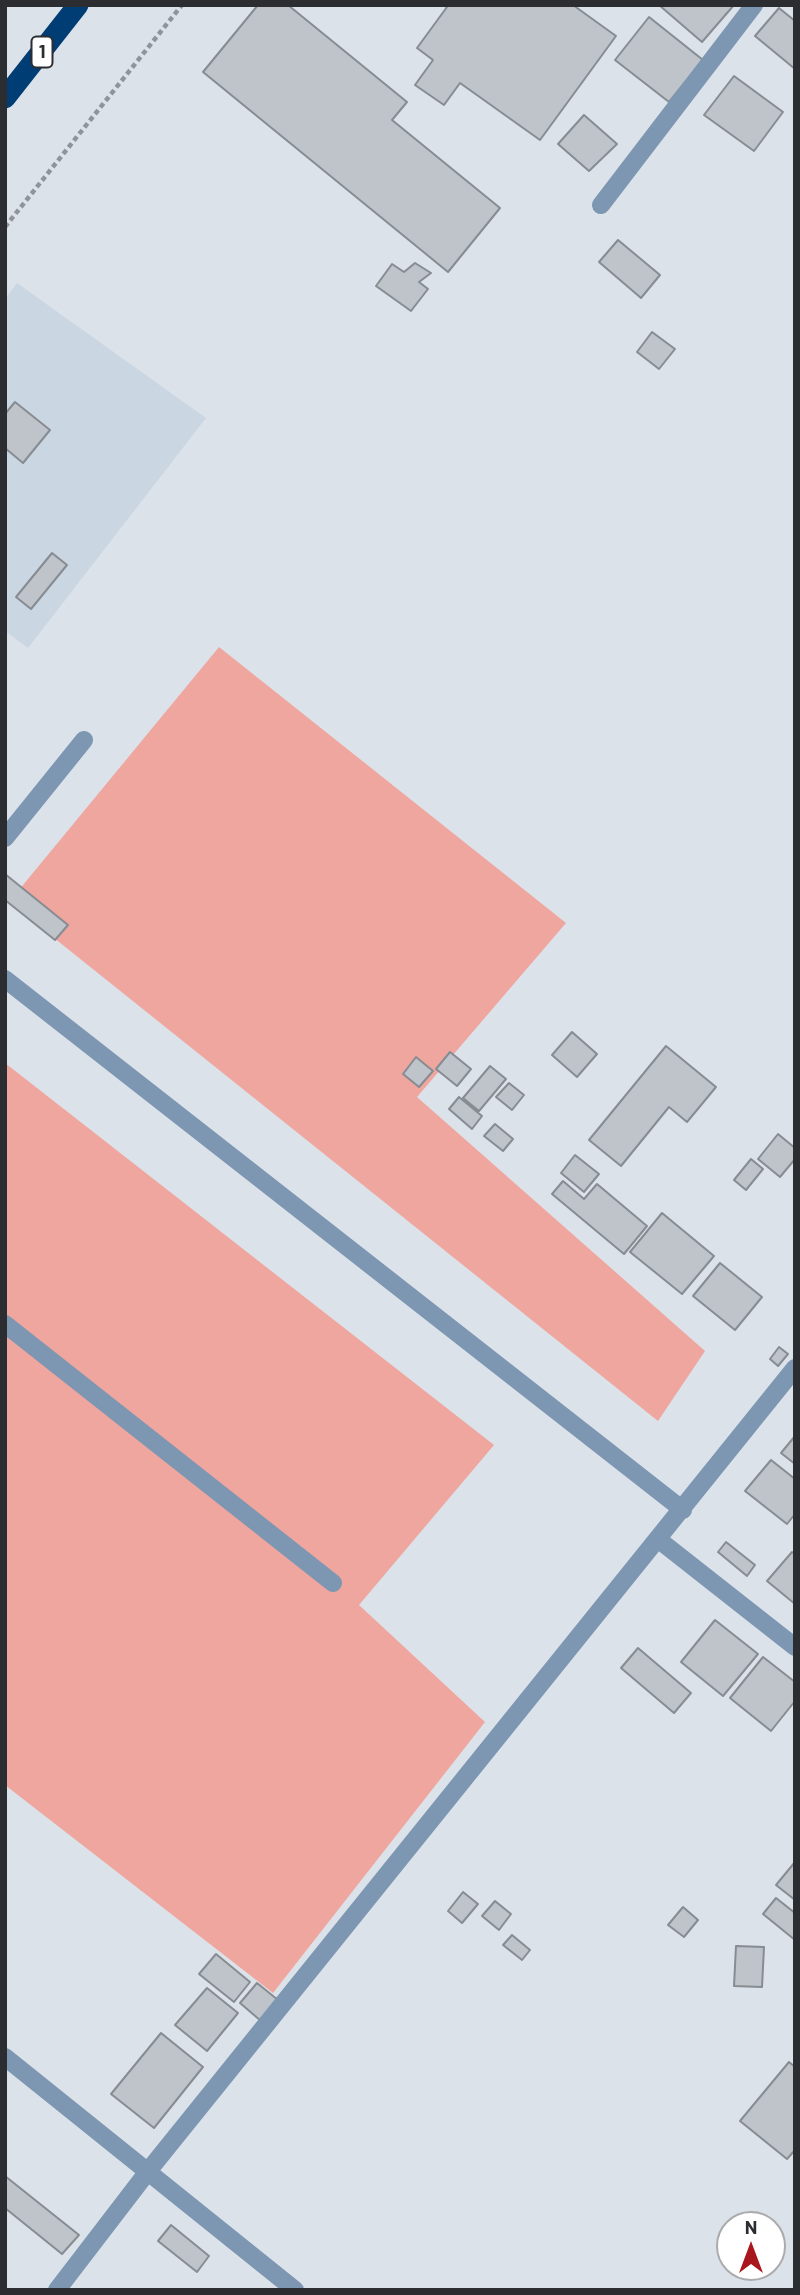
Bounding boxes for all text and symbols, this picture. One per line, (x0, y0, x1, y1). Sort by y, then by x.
road number: 1 (32, 36, 52, 68)
north arrow (716, 2211, 786, 2281)
text: N (745, 2215, 757, 2238)

